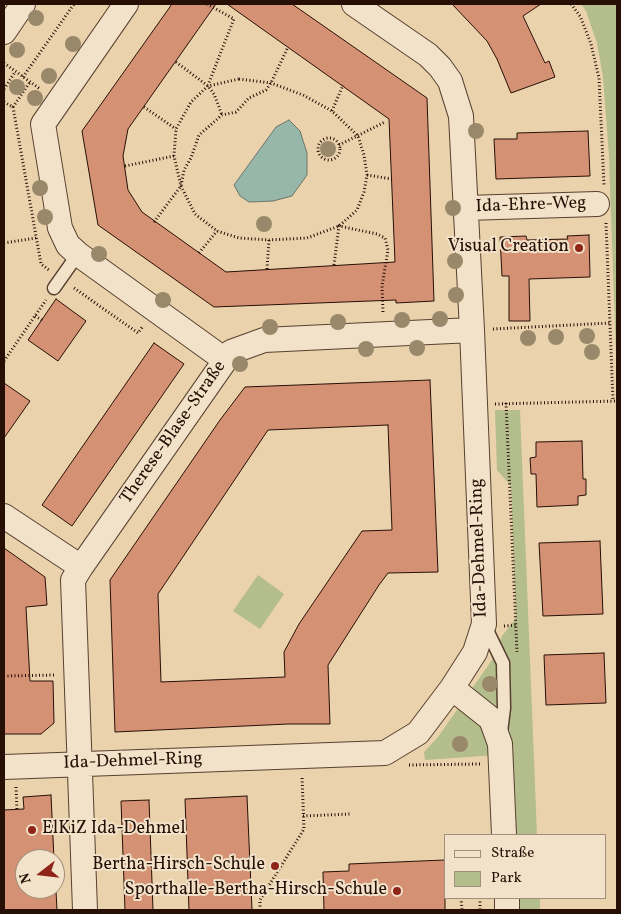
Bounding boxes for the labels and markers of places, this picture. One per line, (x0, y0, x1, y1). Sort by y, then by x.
place label: Visual Creation (448, 237, 569, 259)
marker: Visual Creation (573, 242, 585, 254)
place label: ElKiZ Ida-Dehmel (42, 819, 186, 841)
marker: ElKiZ Ida-Dehmel (26, 824, 38, 836)
place label: Bertha-Hirsch-Schule (92, 855, 265, 877)
marker: Bertha-Hirsch-Schule (269, 860, 281, 872)
place label: Sporthalle-Bertha-Hirsch-Schule (125, 880, 387, 902)
marker: Sporthalle-Bertha-Hirsch-Schule (391, 885, 403, 897)

